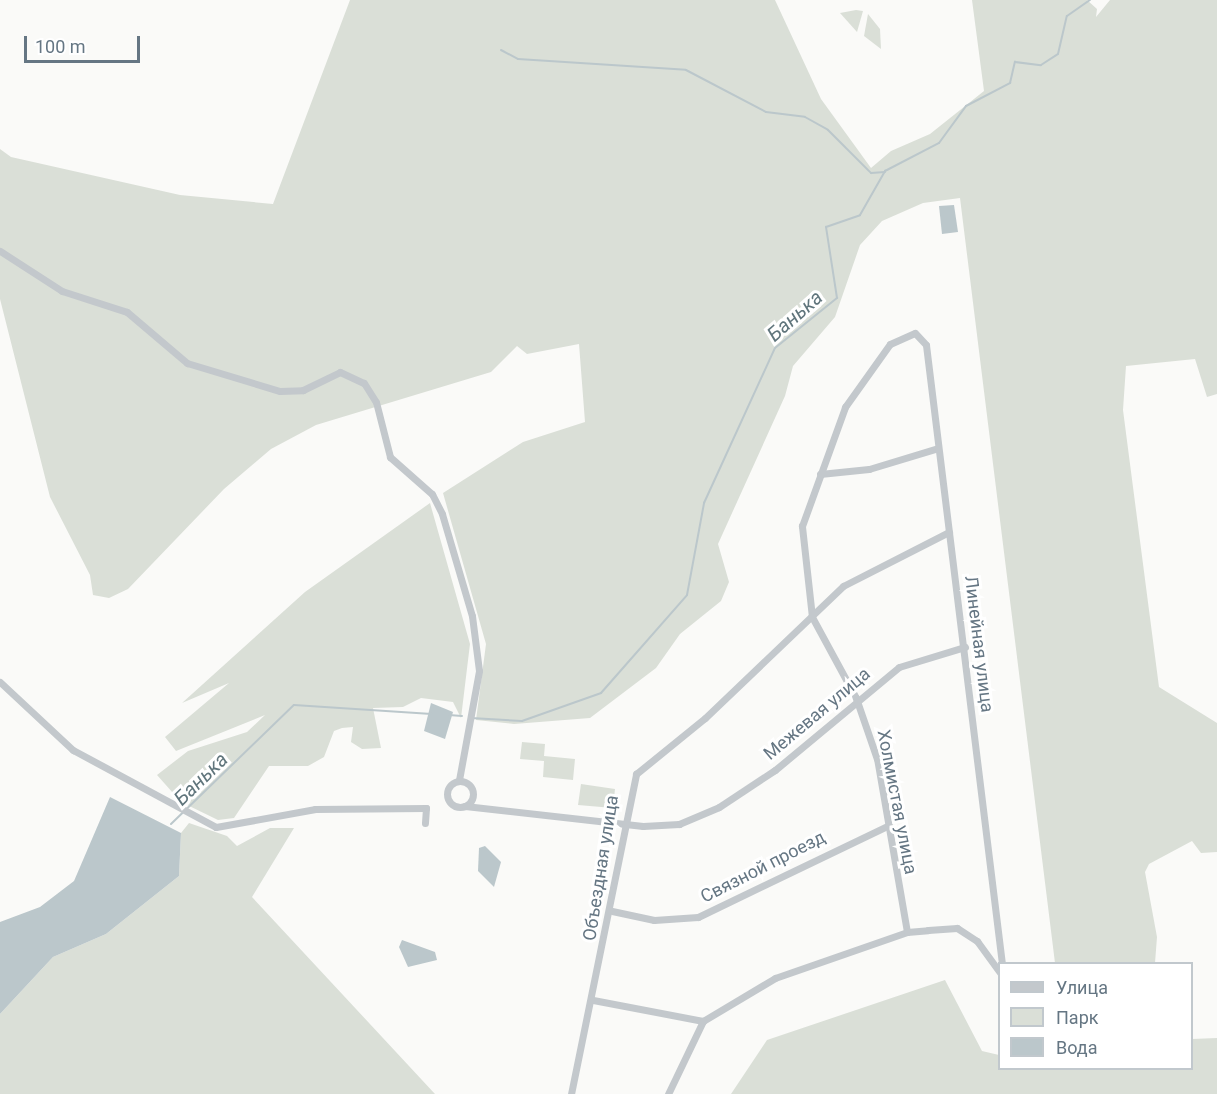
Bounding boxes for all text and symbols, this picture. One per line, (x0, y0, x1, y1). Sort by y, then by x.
scale bar (27, 24, 142, 62)
text: 100 m (35, 36, 86, 57)
water label: Банька (762, 285, 828, 347)
street label: Линейная улица (960, 575, 998, 713)
street label: Межевая улица (759, 663, 875, 765)
street label: Холмистая улица (872, 728, 922, 876)
water label: Банька (169, 748, 233, 810)
street label: Объездная улица (579, 794, 623, 942)
street label: Связной проезд (697, 826, 829, 908)
legend (998, 962, 1193, 1070)
text: Улица (1056, 977, 1108, 998)
text: Парк (1056, 1007, 1098, 1028)
text: Вода (1056, 1037, 1098, 1058)

